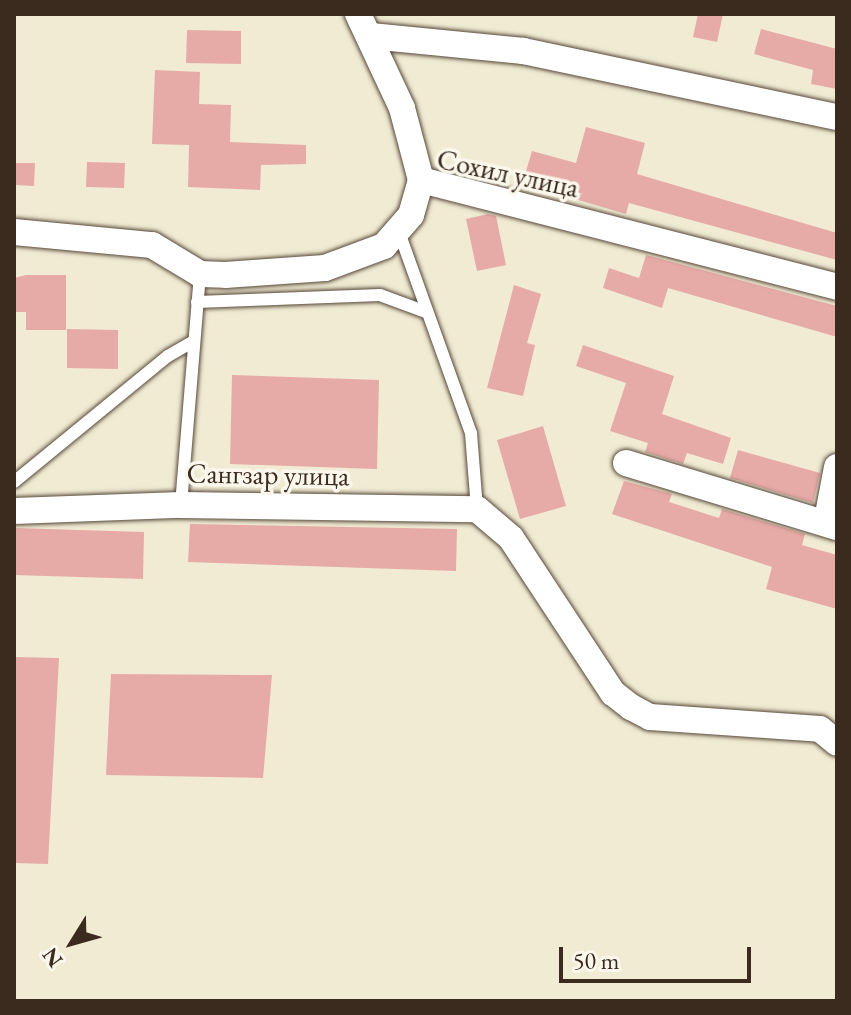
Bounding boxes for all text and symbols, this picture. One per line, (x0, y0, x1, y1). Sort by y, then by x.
street label: Сохил улица (434, 142, 582, 204)
street label: Сангзар улица (186, 456, 350, 492)
north arrow (32, 903, 112, 983)
scale bar (563, 931, 755, 981)
text: N (35, 942, 69, 974)
text: 50 m (573, 945, 620, 976)

